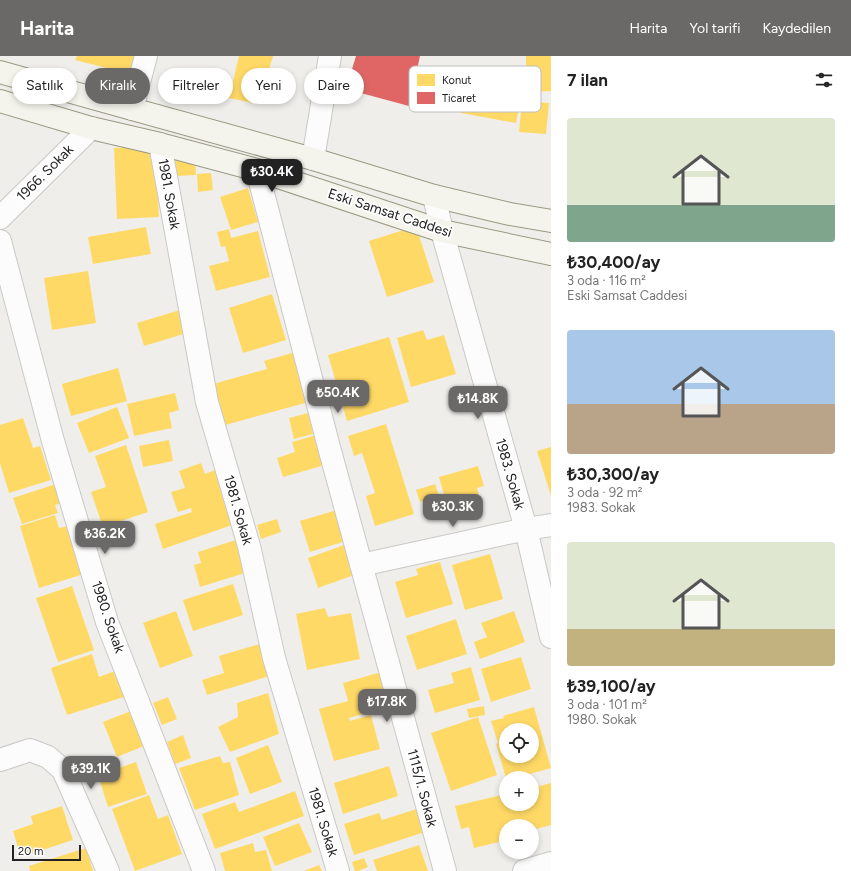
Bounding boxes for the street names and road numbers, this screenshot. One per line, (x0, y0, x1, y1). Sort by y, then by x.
street label: 1966. Sokak (13, 141, 77, 205)
street label: 1981. Sokak (154, 157, 184, 231)
street label: Eski Samsat Caddesi (326, 185, 454, 241)
street label: 1983. Sokak (492, 436, 528, 512)
street label: 1981. Sokak (220, 473, 256, 547)
street label: 1980. Sokak (88, 579, 128, 655)
street label: 1115/1. Sokak (403, 747, 441, 829)
street label: 1981. Sokak (304, 785, 342, 859)

